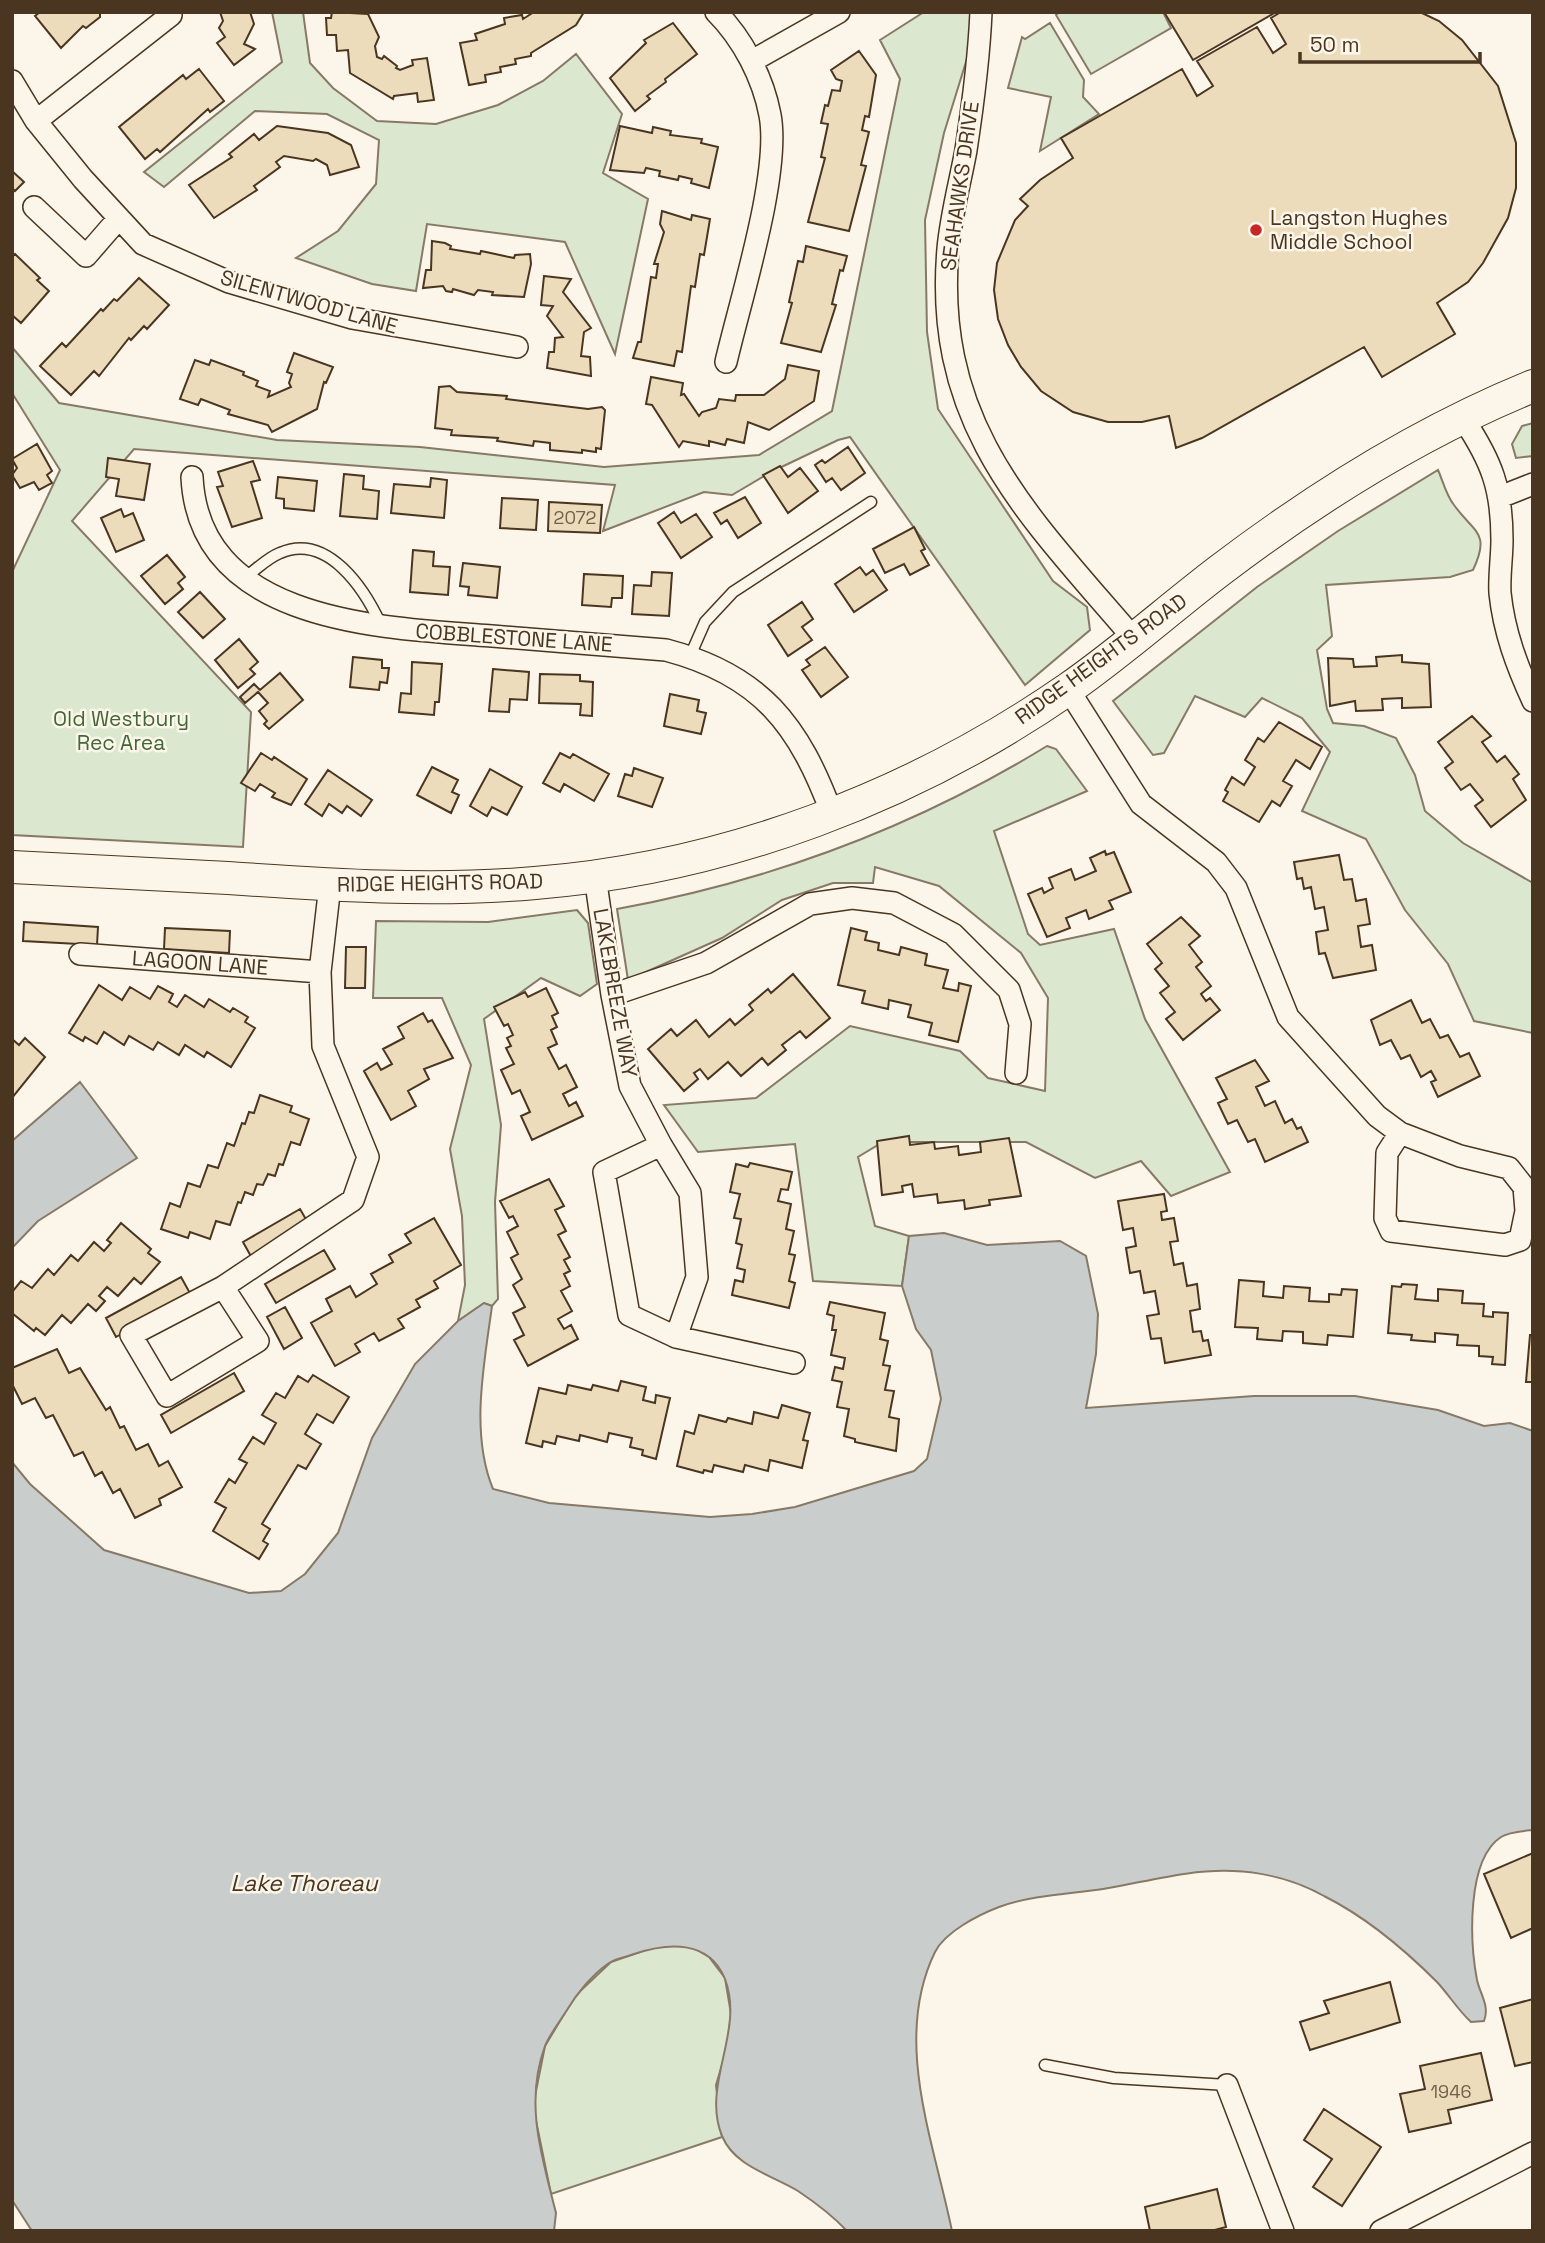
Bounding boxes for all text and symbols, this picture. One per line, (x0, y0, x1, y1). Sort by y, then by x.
scale bar (1300, 21, 1480, 65)
text: 50 m (1310, 31, 1360, 58)
street label: SEAHAWKS DRIVE (934, 99, 985, 272)
place label: Langston Hughes Middle School (1270, 204, 1448, 255)
marker: Langston Hughes Middle School (1248, 222, 1264, 238)
street label: SILENTWOOD LANE (217, 263, 401, 340)
house number: 2072 (554, 506, 596, 529)
street label: RIDGE HEIGHTS ROAD (1009, 587, 1192, 730)
street label: COBBLESTONE LANE (414, 617, 614, 658)
park label: Old Westbury Rec Area (53, 705, 189, 756)
street label: RIDGE HEIGHTS ROAD (337, 867, 543, 898)
street label: LAKEBREEZE WAY (587, 906, 644, 1080)
street label: LAGOON LANE (131, 944, 269, 981)
water label: Lake Thoreau (230, 1868, 379, 1898)
house number: 1946 (1431, 2080, 1471, 2103)

